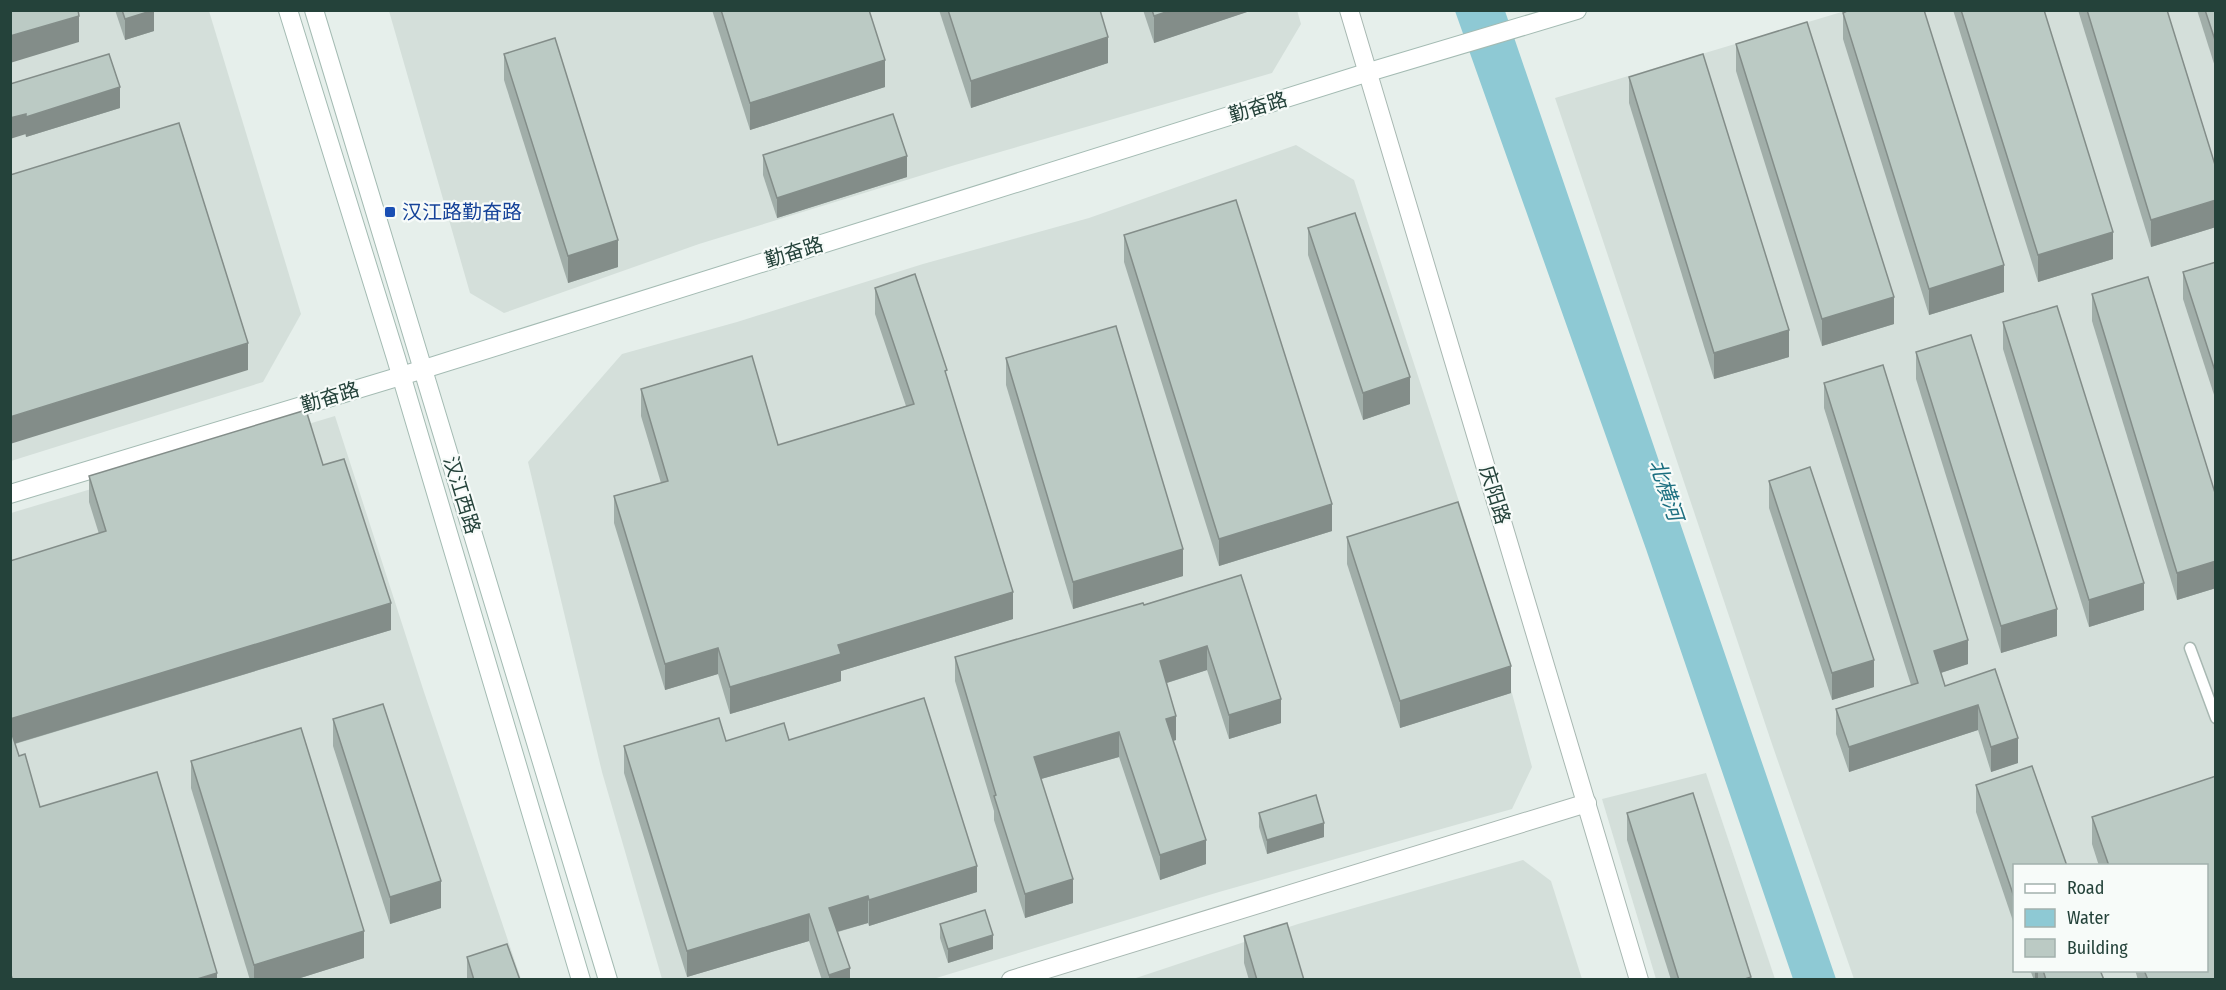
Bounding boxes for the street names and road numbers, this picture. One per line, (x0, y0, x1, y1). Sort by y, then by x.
street label: 勤奋路 (1226, 87, 1290, 127)
street label: 勤奋路 (762, 232, 826, 272)
street label: 勤奋路 (298, 377, 362, 417)
street label: 汉江西路 (439, 453, 485, 537)
street label: 庆阳路 (1475, 463, 1515, 527)

